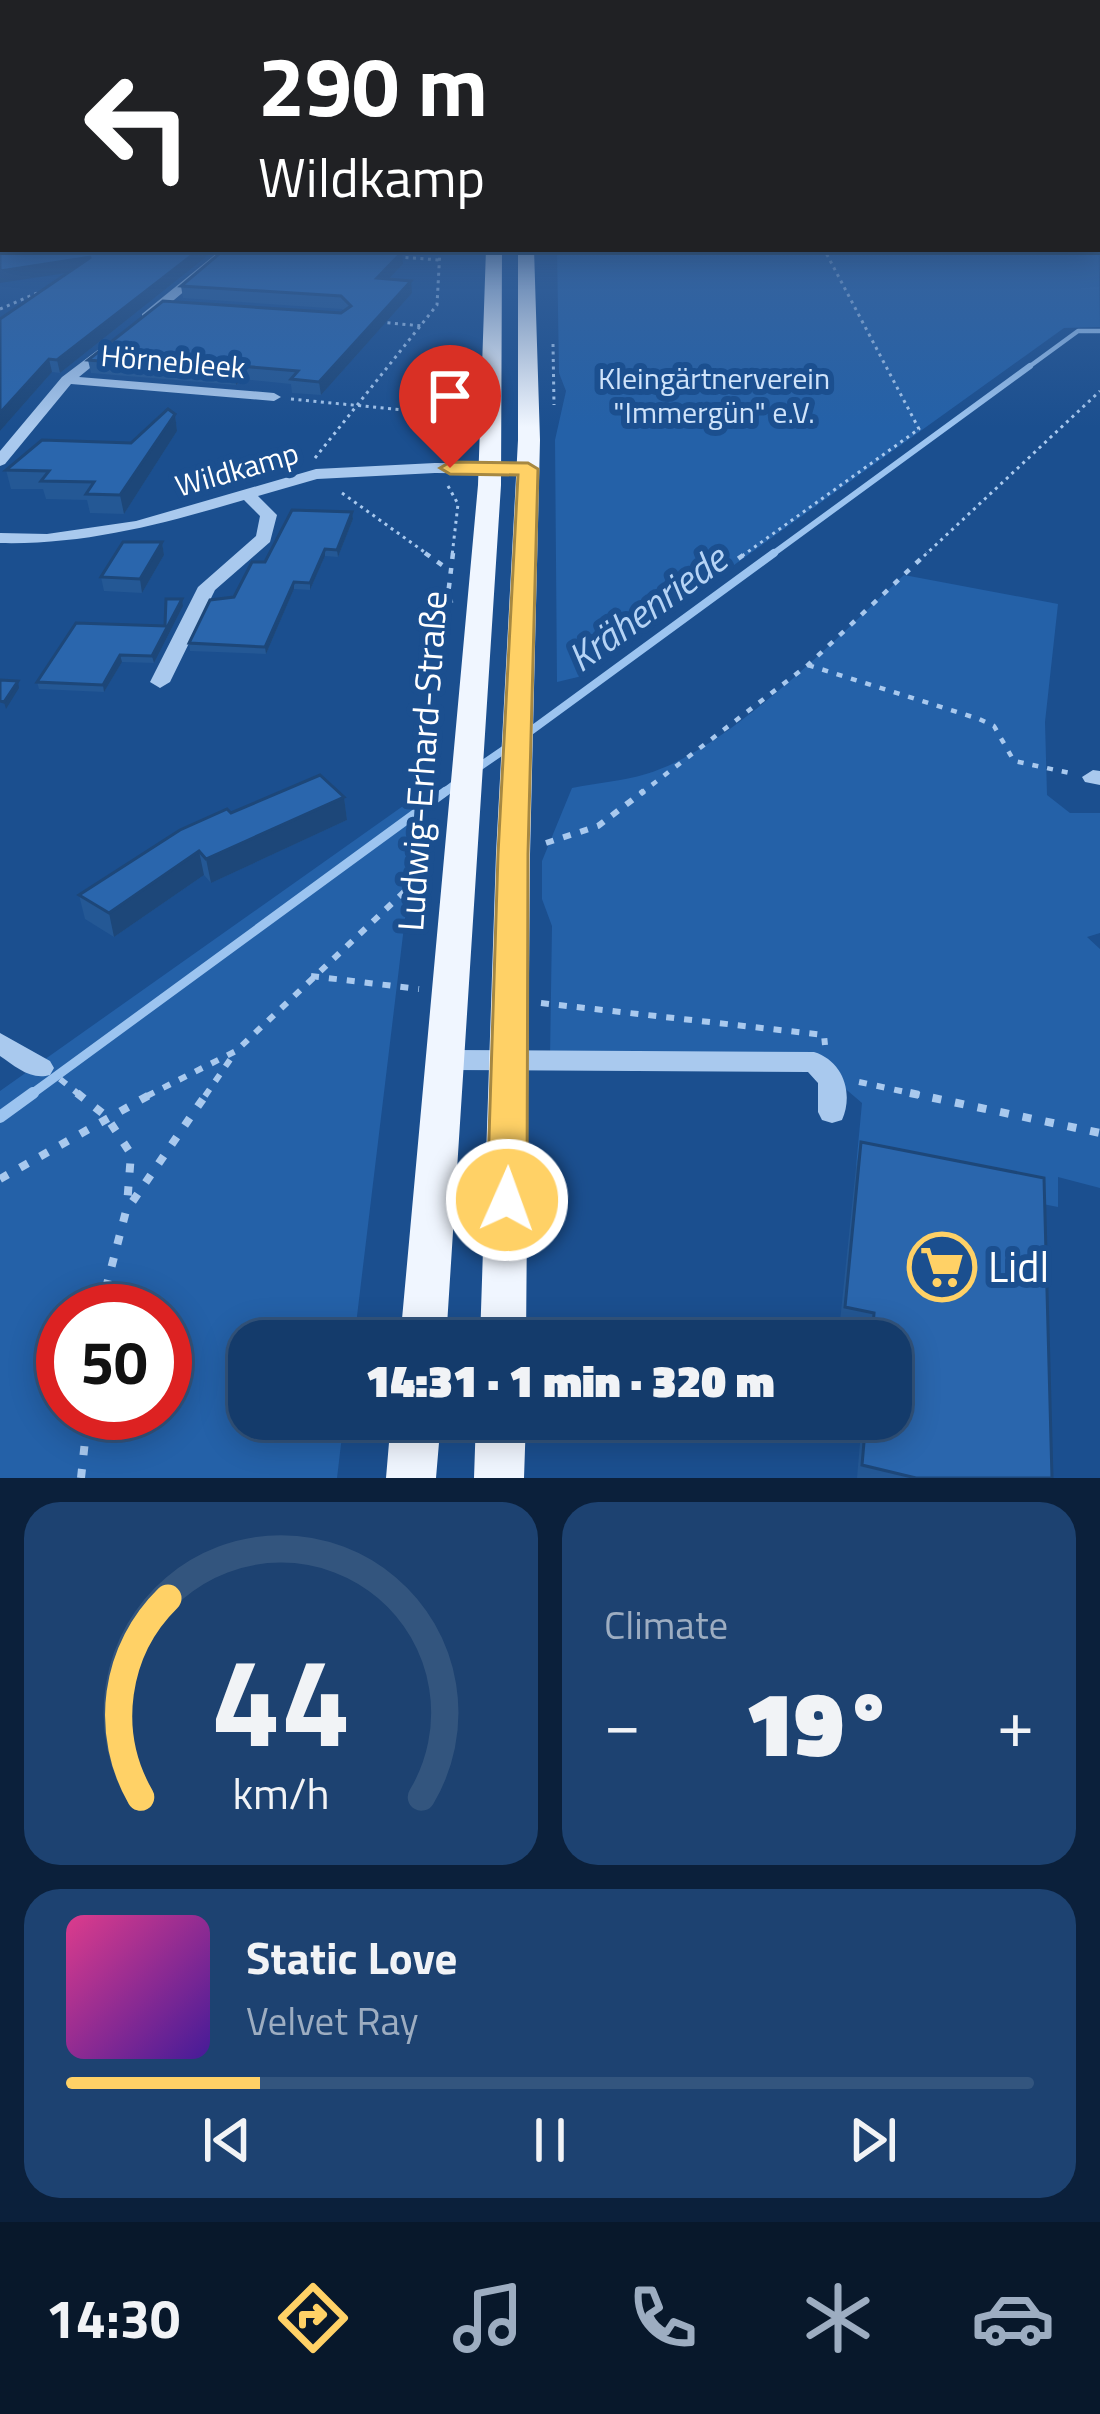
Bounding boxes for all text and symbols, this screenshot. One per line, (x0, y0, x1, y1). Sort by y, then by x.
text: 290 m (258, 21, 488, 149)
icon: left (60, 48, 216, 204)
text: Wildkamp (258, 136, 485, 218)
street label: Hörnebleek (99, 332, 247, 390)
pin (399, 345, 501, 468)
park label: Kleingärtnerverein "Immergün" e.V. (598, 355, 830, 435)
icon: arrive (417, 363, 483, 429)
street label: Wildkamp (170, 430, 304, 509)
water label: Krähenriede (555, 528, 740, 686)
street label: Ludwig-Erhard-Straße (382, 589, 461, 933)
position arrow (444, 1137, 570, 1263)
supermarket icon: Lidl (907, 1232, 977, 1302)
place label: Lidl (988, 1234, 1049, 1298)
speed limit sign: 50 (36, 1284, 192, 1440)
text: 14:31 · 1 min · 320 m (366, 1346, 774, 1414)
text: Climate (604, 1595, 728, 1654)
text: 44 (211, 1605, 351, 1794)
text: 19° (745, 1654, 893, 1791)
text: − (604, 1672, 641, 1773)
text: + (997, 1672, 1034, 1773)
text: km/h (232, 1759, 330, 1825)
text: Static Love (246, 1923, 458, 1991)
text: Velvet Ray (246, 1991, 419, 2050)
icon: previous (194, 2107, 260, 2173)
icon: pause (517, 2107, 583, 2173)
icon: next (840, 2107, 906, 2173)
icon: directions (271, 2276, 355, 2360)
icon: music (446, 2276, 530, 2360)
icon: phone (621, 2276, 705, 2360)
icon: climate (796, 2276, 880, 2360)
icon: car (971, 2276, 1055, 2360)
text: 14:30 (45, 2277, 180, 2359)

